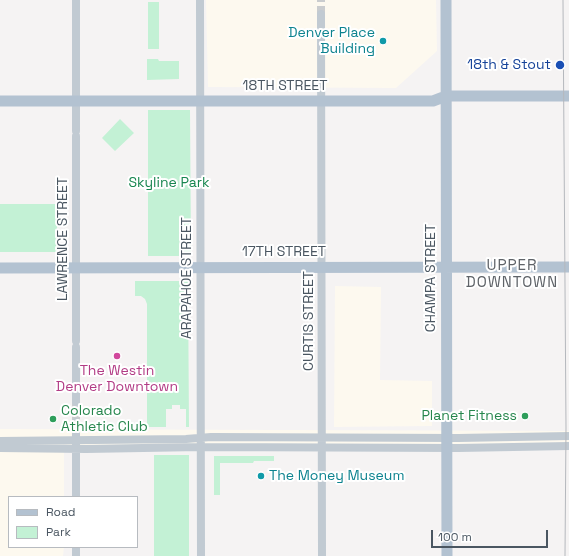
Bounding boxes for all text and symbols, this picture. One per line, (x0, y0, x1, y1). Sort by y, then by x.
place label: Denver Place Building (288, 25, 375, 58)
marker: Denver Place Building (378, 36, 388, 46)
place label: 18th & Stout (467, 57, 551, 73)
marker: 18th & Stout (554, 59, 566, 71)
street label: 18TH STREET (243, 78, 327, 94)
park label: Skyline Park (128, 175, 210, 191)
street label: LAWRENCE STREET (55, 177, 71, 301)
street label: ARAPAHOE STREET (179, 217, 195, 339)
street label: CHAMPA STREET (423, 224, 439, 332)
street label: 17TH STREET (242, 244, 326, 260)
district label: UPPER DOWNTOWN (466, 257, 558, 292)
street label: CURTIS STREET (301, 271, 317, 371)
marker: The Westin Denver Downtown (112, 351, 122, 361)
place label: The Westin Denver Downtown (56, 363, 178, 396)
place label: Colorado Athletic Club (61, 403, 148, 436)
place label: Planet Fitness (421, 408, 517, 424)
marker: Planet Fitness (520, 411, 530, 421)
marker: Colorado Athletic Club (48, 414, 58, 424)
place label: The Money Museum (269, 468, 404, 484)
marker: The Money Museum (256, 471, 266, 481)
legend (8, 496, 138, 548)
text: Road (46, 504, 75, 520)
scale bar (433, 522, 550, 548)
text: Park (46, 524, 71, 540)
text: 100 m (438, 529, 472, 545)

